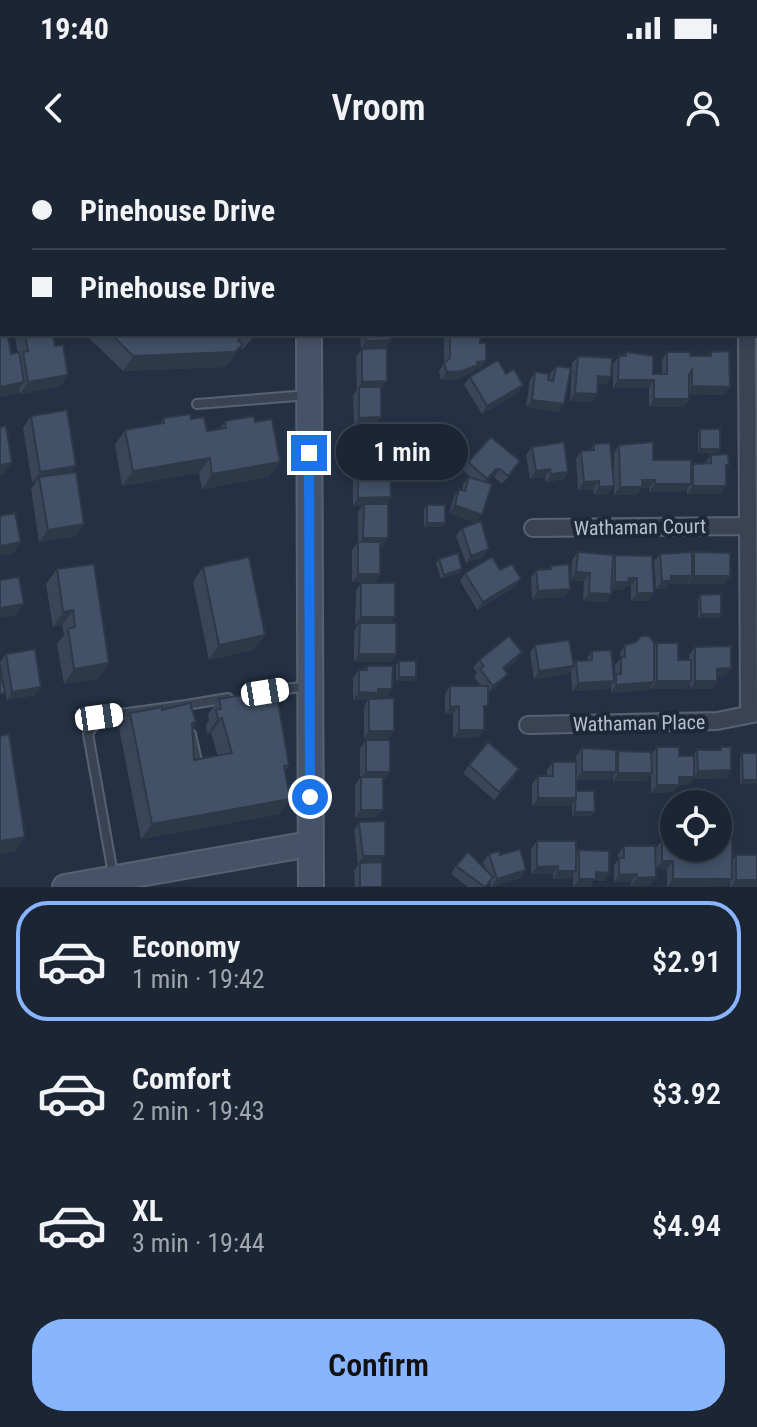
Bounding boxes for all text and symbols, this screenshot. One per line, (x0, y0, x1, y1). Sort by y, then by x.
text: 19:40 (40, 11, 109, 46)
icon: back (32, 86, 76, 130)
icon: person (681, 86, 725, 130)
text: Vroom (332, 87, 425, 129)
text: Pinehouse Drive (80, 193, 275, 228)
text: Pinehouse Drive (80, 270, 275, 305)
callout: 1 min (337, 425, 469, 481)
route end (291, 435, 327, 471)
text: 1 min (373, 437, 431, 467)
street label: Wathaman Court (574, 514, 706, 540)
car (239, 676, 291, 708)
car (74, 702, 124, 732)
street label: Wathaman Place (573, 710, 705, 736)
route start (292, 779, 328, 815)
map controls (660, 790, 732, 862)
button: locate (660, 790, 732, 862)
icon: car (36, 925, 108, 997)
text: Economy (132, 929, 240, 964)
text: $2.91 (652, 944, 721, 979)
text: 1 min · 19:42 (132, 964, 265, 994)
icon: car (36, 1057, 108, 1129)
text: Comfort (132, 1061, 231, 1096)
text: $3.92 (652, 1076, 721, 1111)
text: 2 min · 19:43 (132, 1096, 265, 1126)
icon: car (36, 1189, 108, 1261)
text: XL (132, 1193, 163, 1228)
text: $4.94 (652, 1208, 721, 1243)
text: 3 min · 19:44 (132, 1228, 265, 1258)
button: Confirm (32, 1319, 725, 1411)

